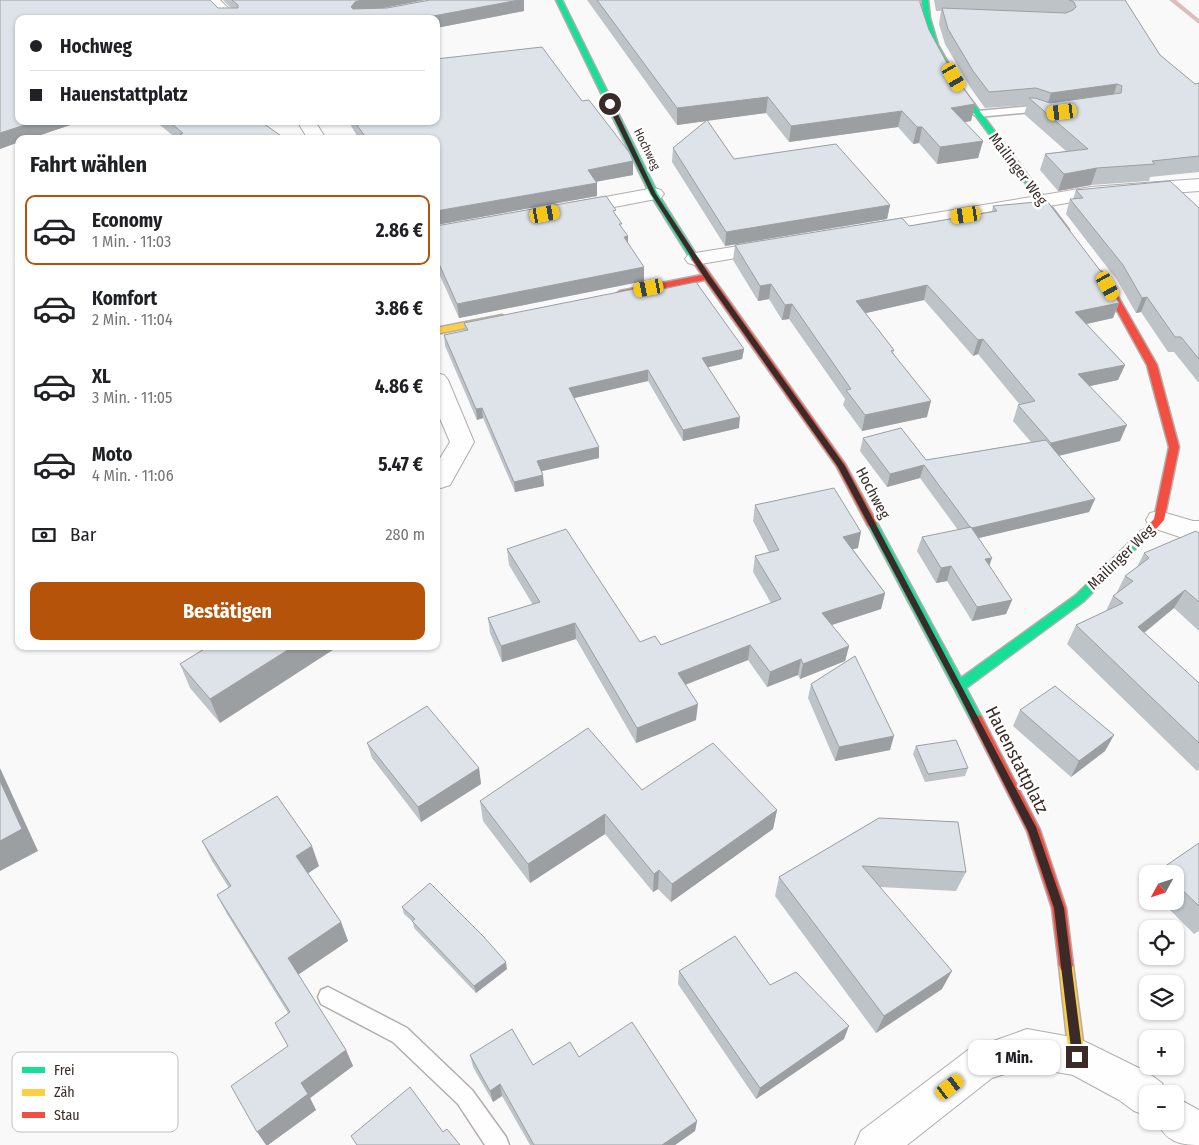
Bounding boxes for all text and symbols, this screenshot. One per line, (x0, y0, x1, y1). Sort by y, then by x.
text: Hochweg (60, 35, 132, 58)
car (940, 60, 967, 94)
text: Hauenstattplatz (60, 83, 187, 106)
route start (599, 93, 621, 115)
car (1046, 103, 1077, 121)
street label: Hochweg (631, 126, 663, 172)
street label: Mailinger Weg (985, 129, 1051, 209)
text: Fahrt wählen (30, 151, 147, 178)
car (528, 204, 561, 224)
car (950, 205, 981, 225)
icon: car (32, 208, 77, 253)
text: Economy (92, 209, 162, 232)
text: 2.86 € (376, 219, 423, 242)
text: 1 Min. · 11:03 (92, 232, 171, 251)
car (1094, 269, 1121, 303)
car (632, 278, 665, 298)
icon: car (32, 286, 77, 331)
text: Komfort (92, 287, 157, 310)
text: 3.86 € (376, 297, 423, 320)
text: 2 Min. · 11:04 (92, 310, 173, 329)
icon: car (32, 364, 77, 409)
text: XL (92, 365, 111, 388)
text: 4.86 € (375, 375, 423, 398)
text: 3 Min. · 11:05 (92, 388, 172, 407)
icon: car (32, 442, 77, 487)
text: Moto (92, 443, 132, 466)
text: 5.47 € (378, 453, 423, 476)
street label: Hochweg (852, 464, 894, 522)
text: 4 Min. · 11:06 (92, 466, 174, 485)
icon: cash (30, 521, 58, 549)
street label: Mailinger Weg (1084, 521, 1158, 593)
text: Bar (70, 523, 96, 546)
text: 280 m (386, 525, 425, 544)
button: Bestätigen (30, 582, 425, 640)
street label: Hauenstattplatz (980, 703, 1054, 817)
north arrow (1139, 865, 1184, 910)
map controls (1139, 865, 1184, 1130)
button: locate (1139, 920, 1184, 965)
button: layers (1139, 975, 1184, 1020)
button: + (1139, 1030, 1184, 1075)
callout: 1 Min. (967, 1040, 1060, 1074)
route end (1066, 1046, 1088, 1068)
text: 1 Min. (995, 1048, 1033, 1067)
legend (12, 1052, 178, 1132)
text: Frei (54, 1062, 75, 1079)
car (933, 1072, 966, 1102)
text: Zäh (54, 1084, 75, 1101)
button: − (1139, 1085, 1184, 1130)
text: Stau (54, 1107, 80, 1124)

